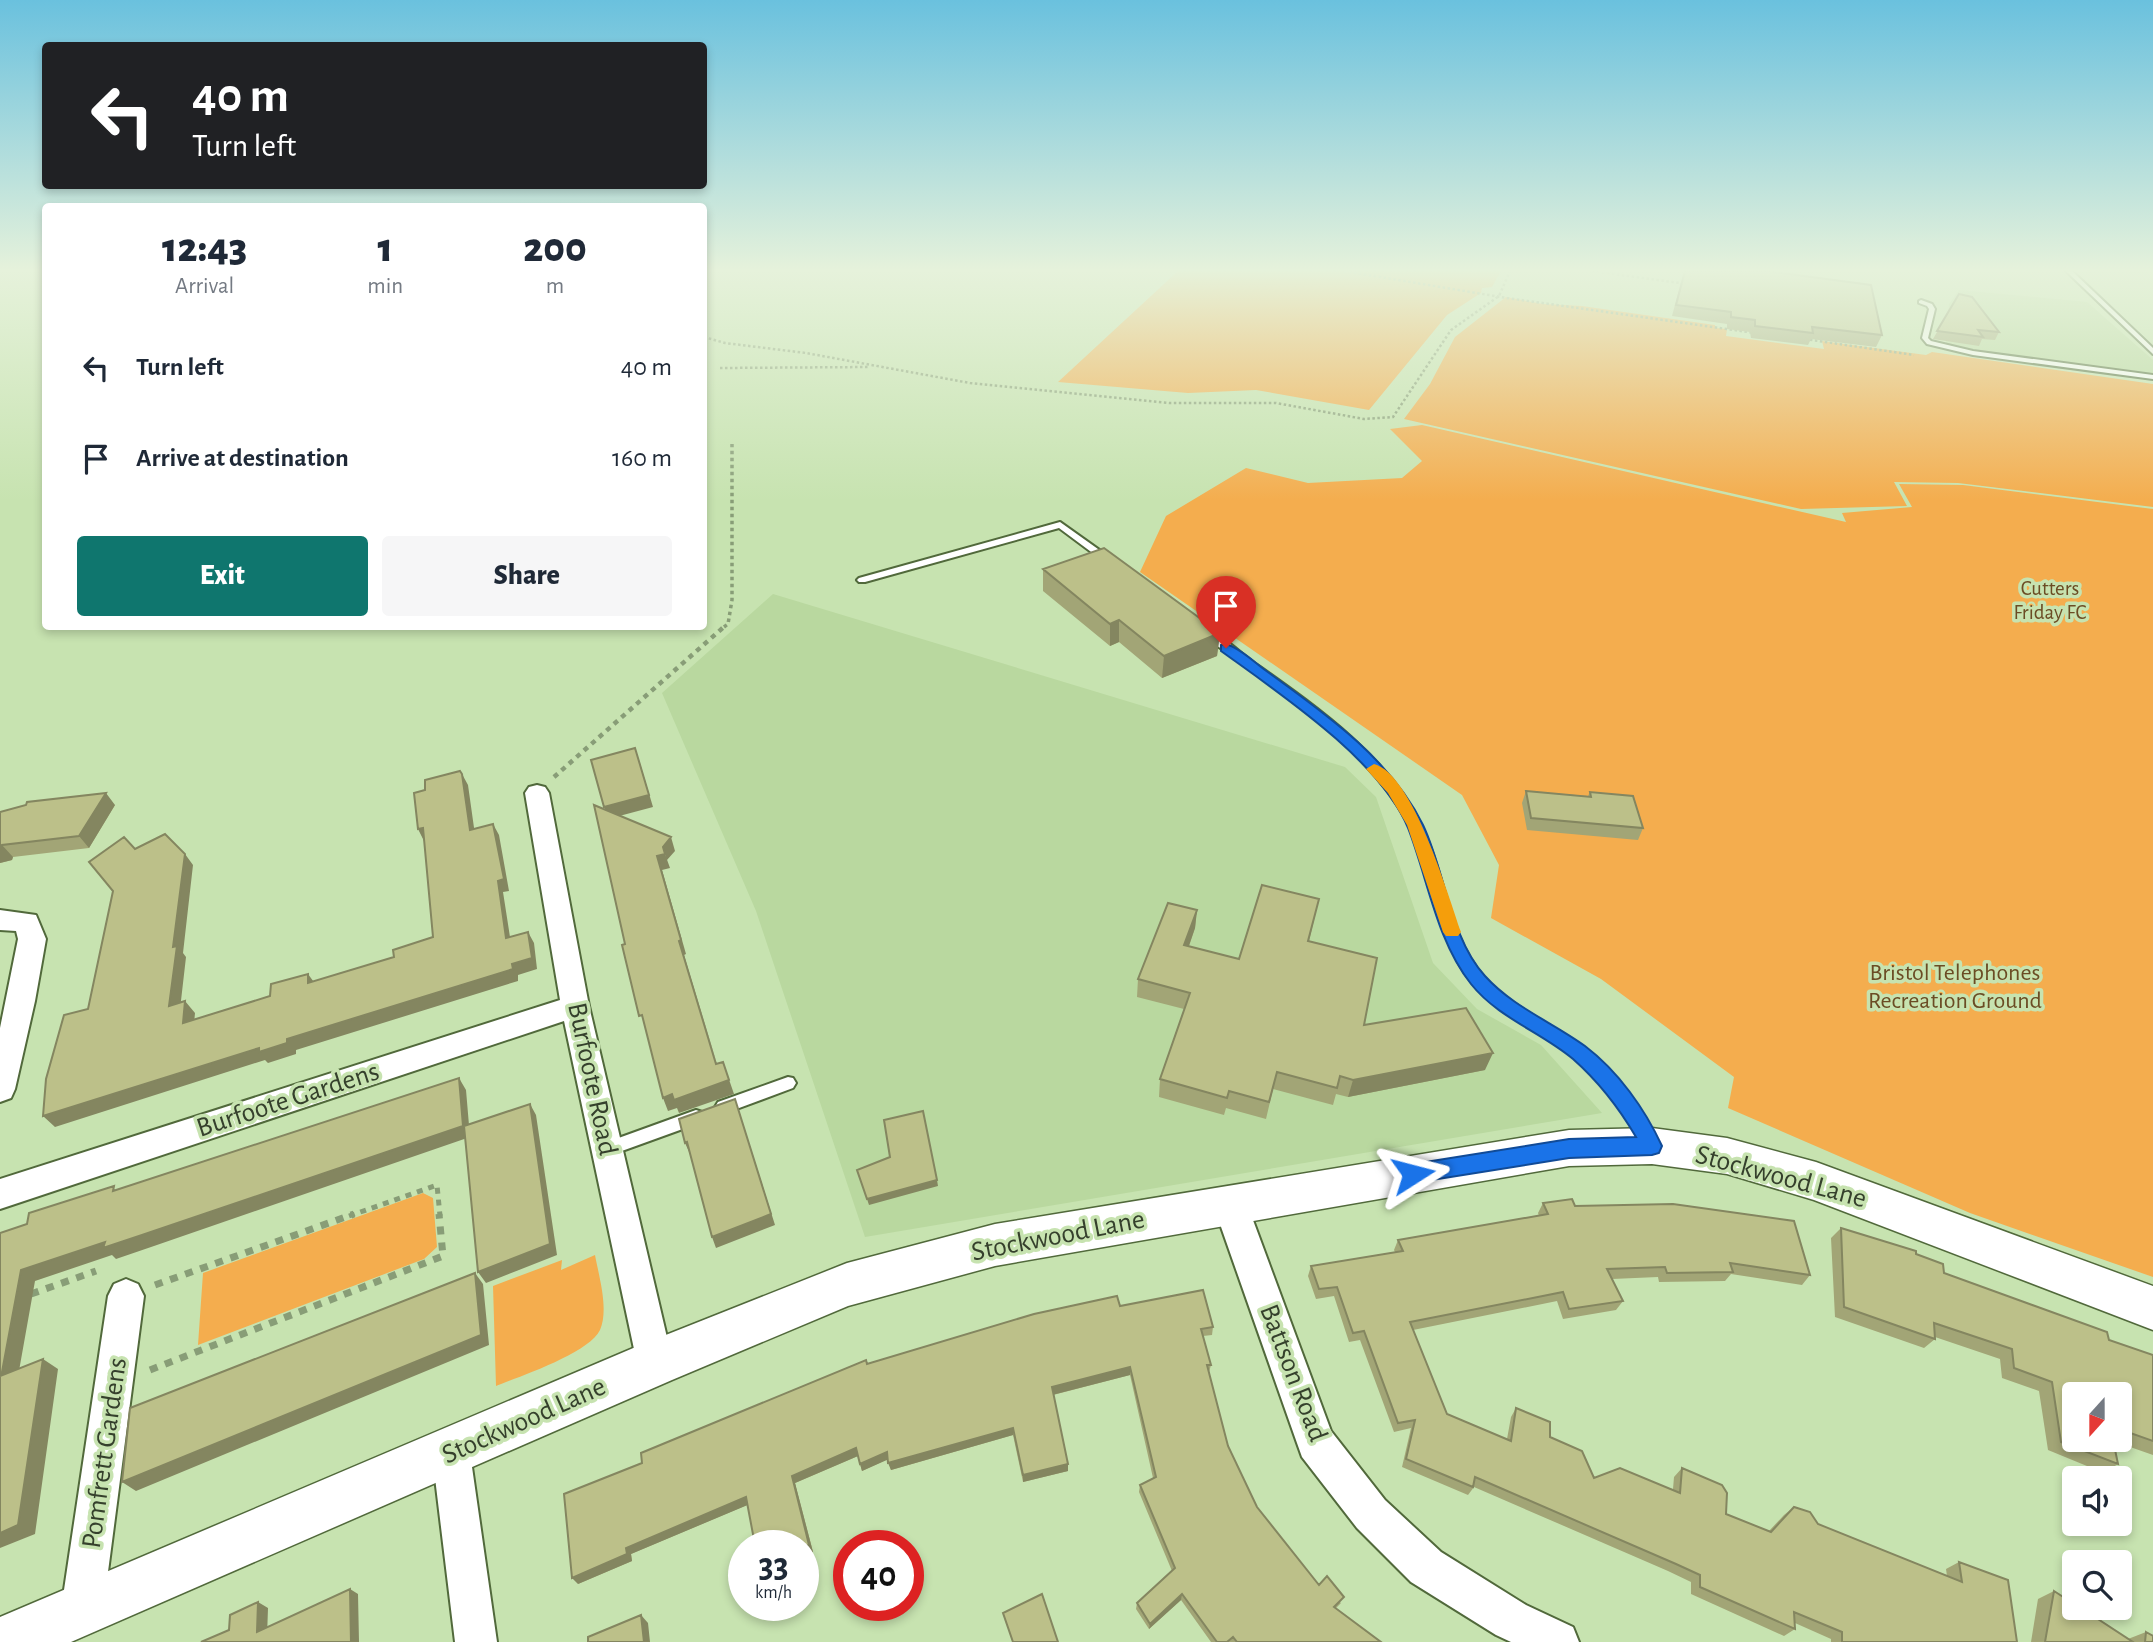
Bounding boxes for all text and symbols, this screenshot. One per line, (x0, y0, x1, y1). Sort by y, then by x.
icon: left (77, 70, 168, 161)
text: 40 m (192, 72, 289, 121)
text: Turn left (192, 130, 296, 162)
text: 12:43 (162, 227, 247, 269)
text: 1 (378, 227, 393, 269)
text: 200 (523, 227, 587, 269)
text: Arrival (175, 275, 234, 298)
text: min (367, 275, 403, 298)
text: m (546, 275, 564, 298)
icon: left (77, 349, 115, 387)
text: Turn left (136, 354, 224, 380)
text: 40 m (621, 354, 672, 380)
icon: arrive (77, 440, 115, 478)
text: Arrive at destination (136, 445, 349, 471)
text: 160 m (612, 445, 672, 471)
button: Exit (77, 536, 368, 616)
button: Share (382, 536, 672, 616)
pin (1196, 576, 1256, 648)
park label: Cutters Friday FC (2014, 578, 2087, 623)
icon: arrive (1207, 587, 1245, 625)
park label: Bristol Telephones Recreation Ground (1868, 961, 2042, 1013)
street label: Burfoote Road (562, 1000, 622, 1158)
street label: Burfoote Gardens (193, 1057, 383, 1143)
position arrow (1376, 1137, 1450, 1211)
street label: Stockwood Lane (1692, 1141, 1870, 1213)
street label: Stockwood Lane (969, 1205, 1147, 1267)
street label: Battson Road (1254, 1301, 1332, 1445)
street label: Pomfrett Gardens (78, 1356, 132, 1550)
street label: Stockwood Lane (438, 1372, 610, 1470)
north arrow (2062, 1382, 2132, 1452)
map controls (2062, 1382, 2132, 1620)
button: sound (2062, 1466, 2132, 1536)
speed limit sign: 40 (833, 1530, 924, 1621)
text: 33 (758, 1549, 789, 1584)
button: search (2062, 1550, 2132, 1620)
text: km/h (755, 1584, 792, 1602)

